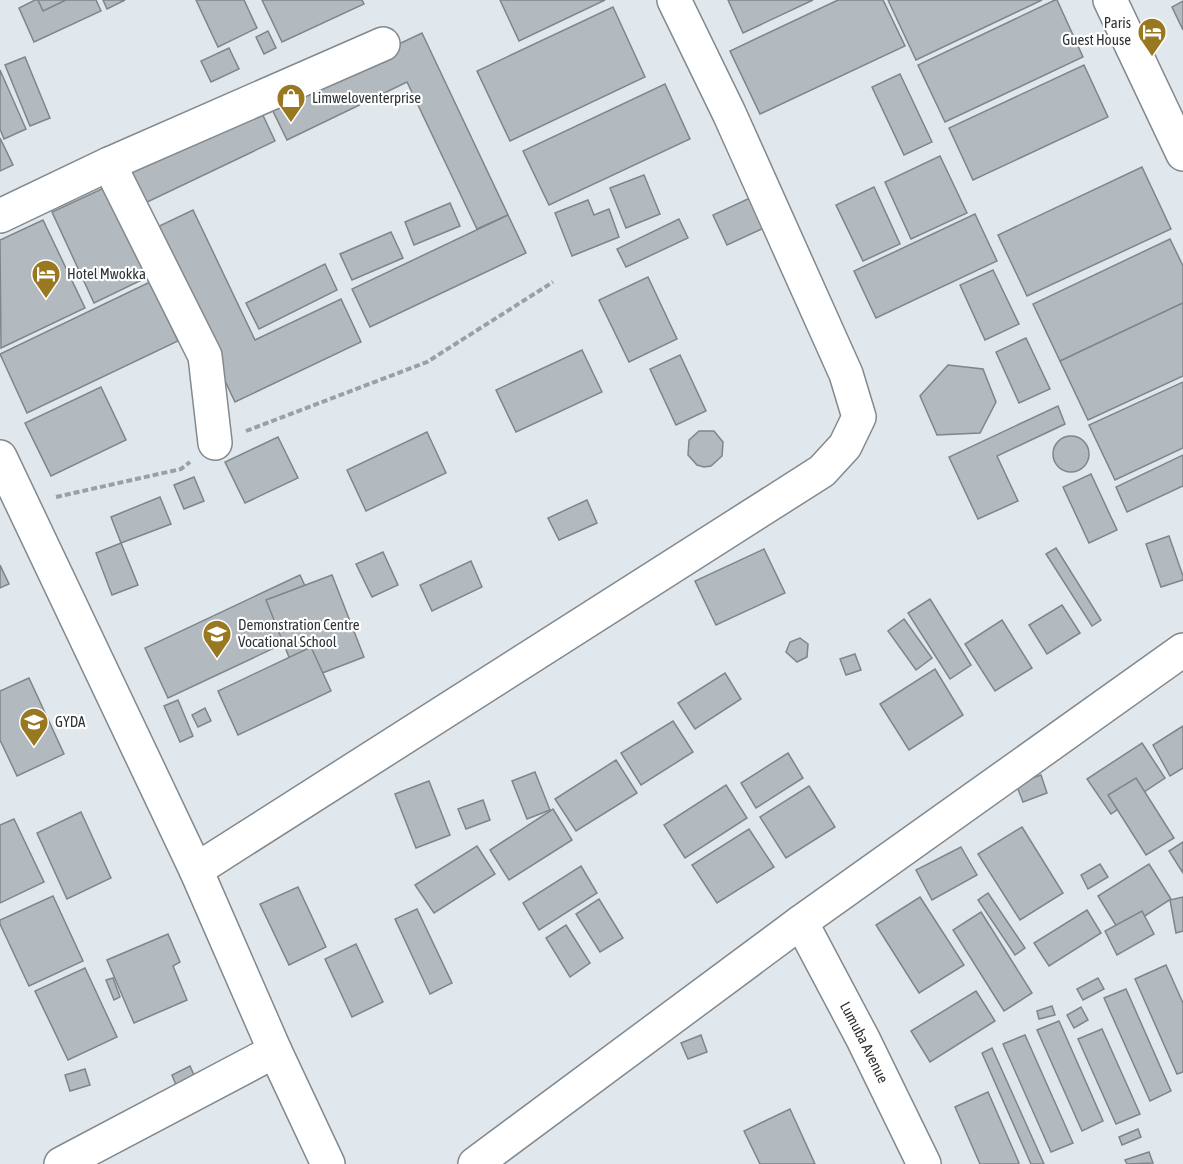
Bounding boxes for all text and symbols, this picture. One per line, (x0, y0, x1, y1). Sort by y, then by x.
place label: Paris Guest House (1062, 14, 1131, 48)
hotel icon: Paris Guest House (1136, 16, 1168, 58)
shop icon: Limweloventerprise (275, 82, 307, 124)
place label: Limweloventerprise (312, 89, 421, 106)
hotel icon: Hotel Mwokka (30, 258, 62, 300)
place label: Hotel Mwokka (67, 265, 146, 282)
place label: Demonstration Centre Vocational School (238, 616, 360, 650)
school or university icon: Demonstration Centre Vocational School (201, 618, 233, 660)
school or university icon: GYDA (18, 706, 50, 748)
place label: GYDA (55, 713, 86, 730)
street label: Lumuba Avenue (837, 999, 892, 1086)

